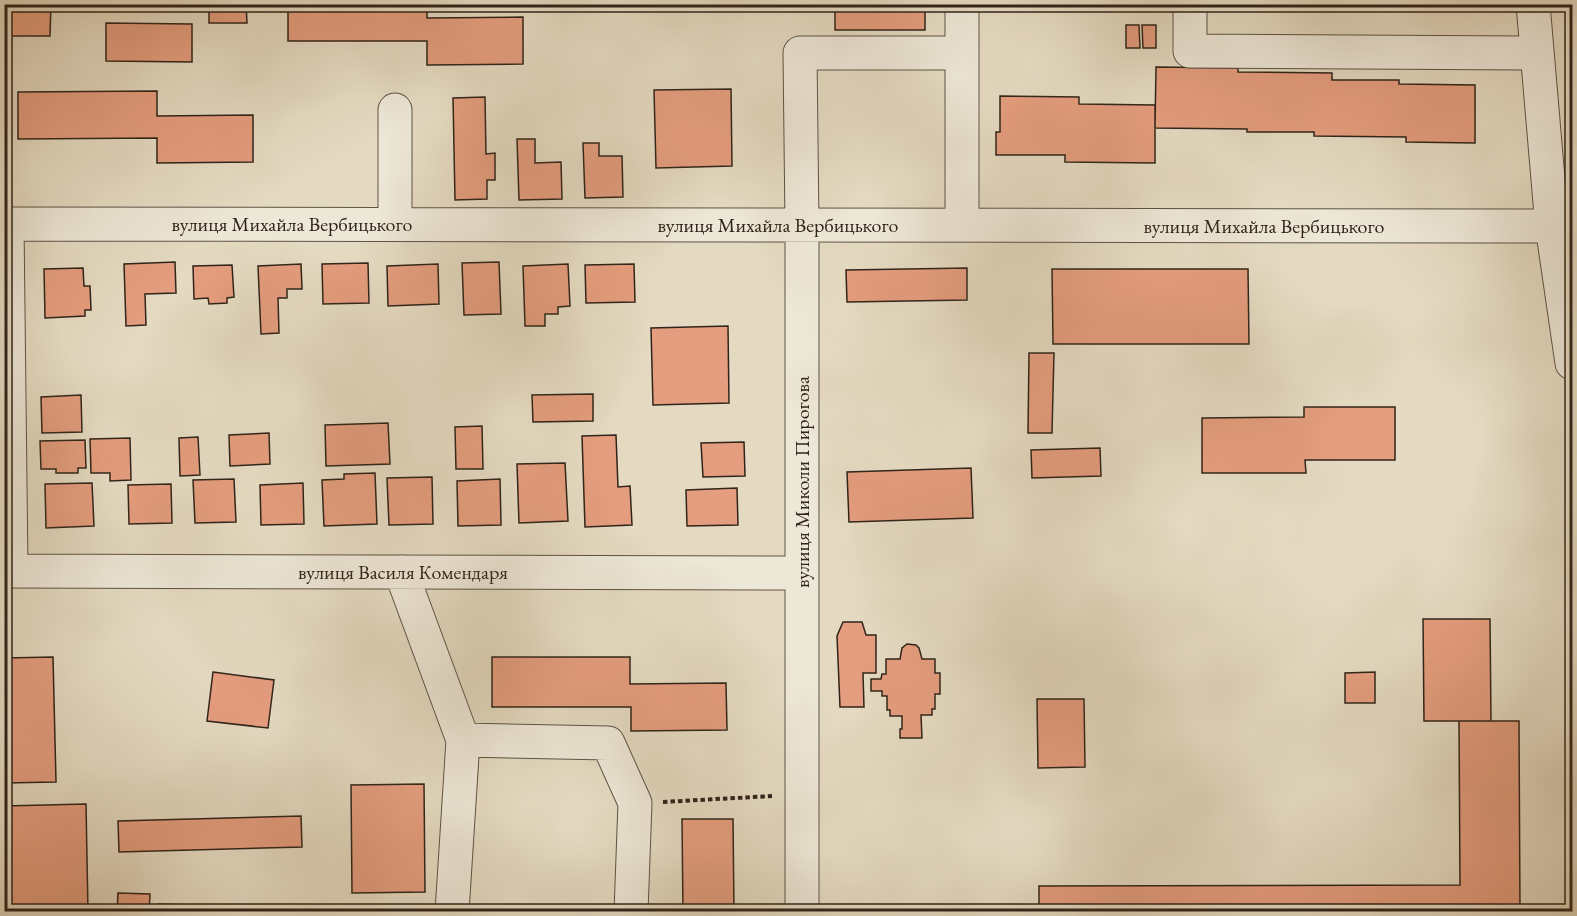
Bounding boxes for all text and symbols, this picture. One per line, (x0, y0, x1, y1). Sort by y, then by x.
street label: вулиця Михайла Вербицького (172, 211, 413, 237)
street label: вулиця Михайла Вербицького (658, 212, 899, 238)
street label: вулиця Михайла Вербицького (1144, 213, 1385, 239)
street label: вулиця Миколи Пирогова (789, 376, 815, 588)
street label: вулиця Василя Комендаря (298, 559, 508, 585)

